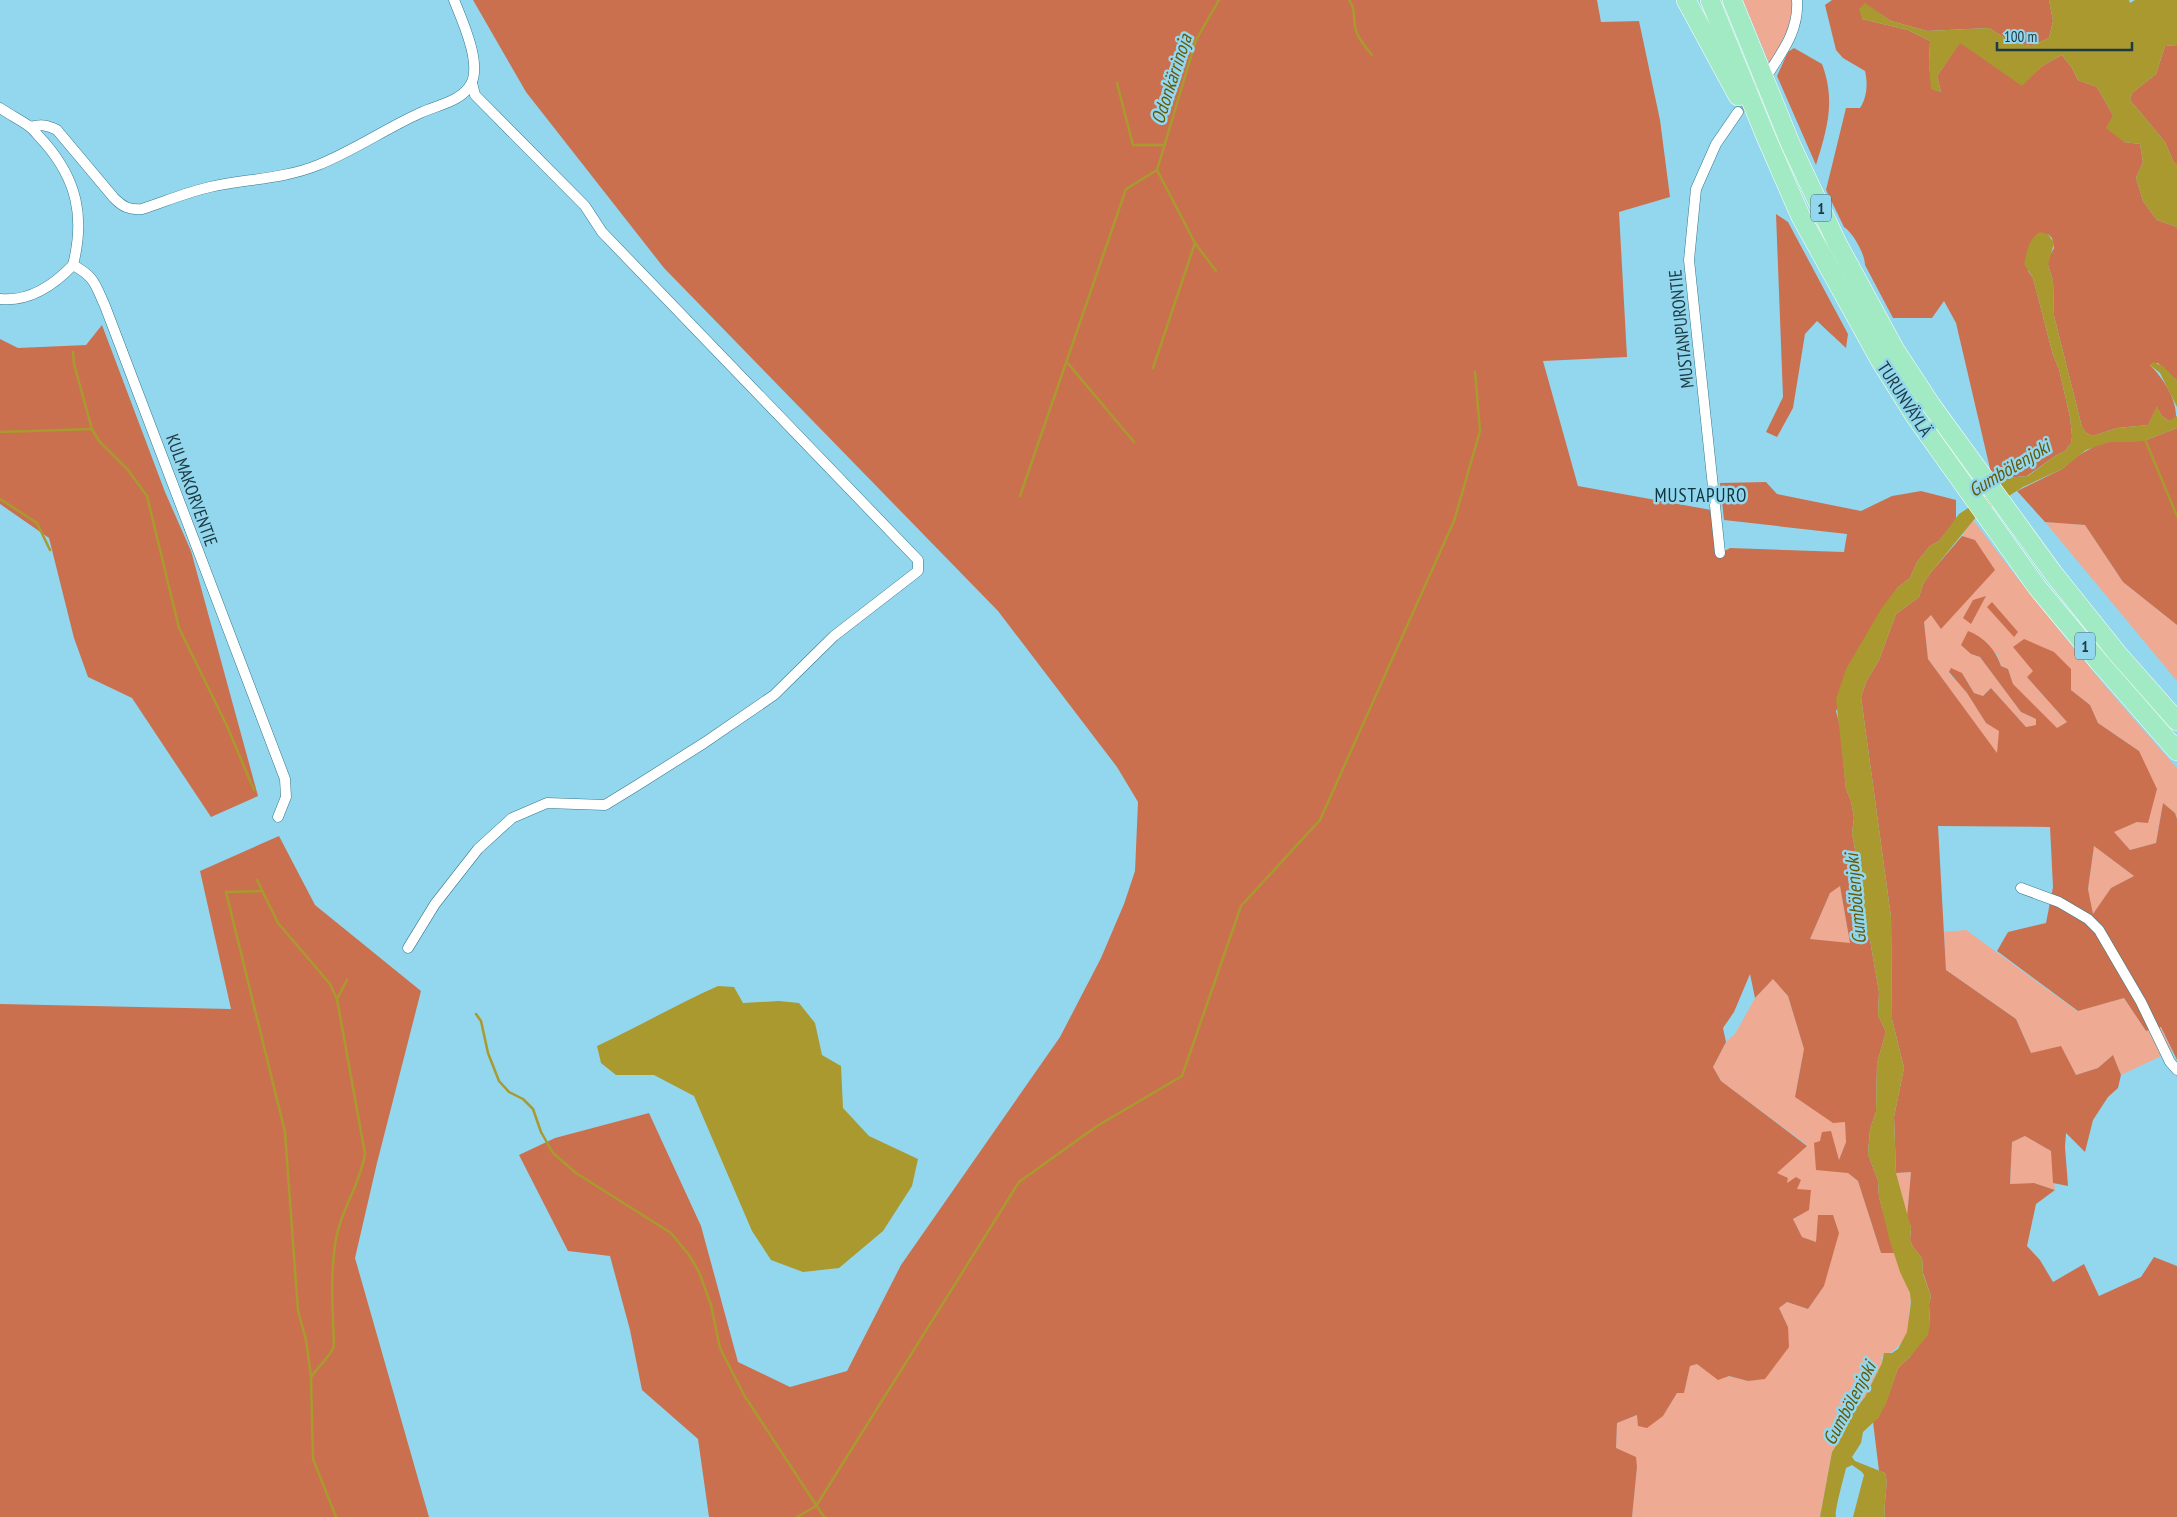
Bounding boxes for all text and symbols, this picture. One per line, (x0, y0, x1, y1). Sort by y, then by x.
scale bar (1997, 20, 2132, 52)
text: 100 m (2004, 27, 2037, 46)
water label: Odonkärrinoja (1145, 30, 1197, 127)
road number: 1 (1811, 194, 1831, 222)
street label: MUSTANPURONTIE (1663, 269, 1699, 389)
street label: TURUNVÄYLÄ (1872, 357, 1938, 441)
street label: KULMAKORVENTIE (161, 431, 223, 549)
water label: Gumbölenjoki (1964, 433, 2057, 502)
district label: MUSTAPURO (1654, 483, 1748, 507)
road number: 1 (2075, 632, 2095, 659)
water label: Gumbölenjoki (1839, 850, 1871, 945)
water label: Gumbölenjoki (1817, 1355, 1882, 1449)

